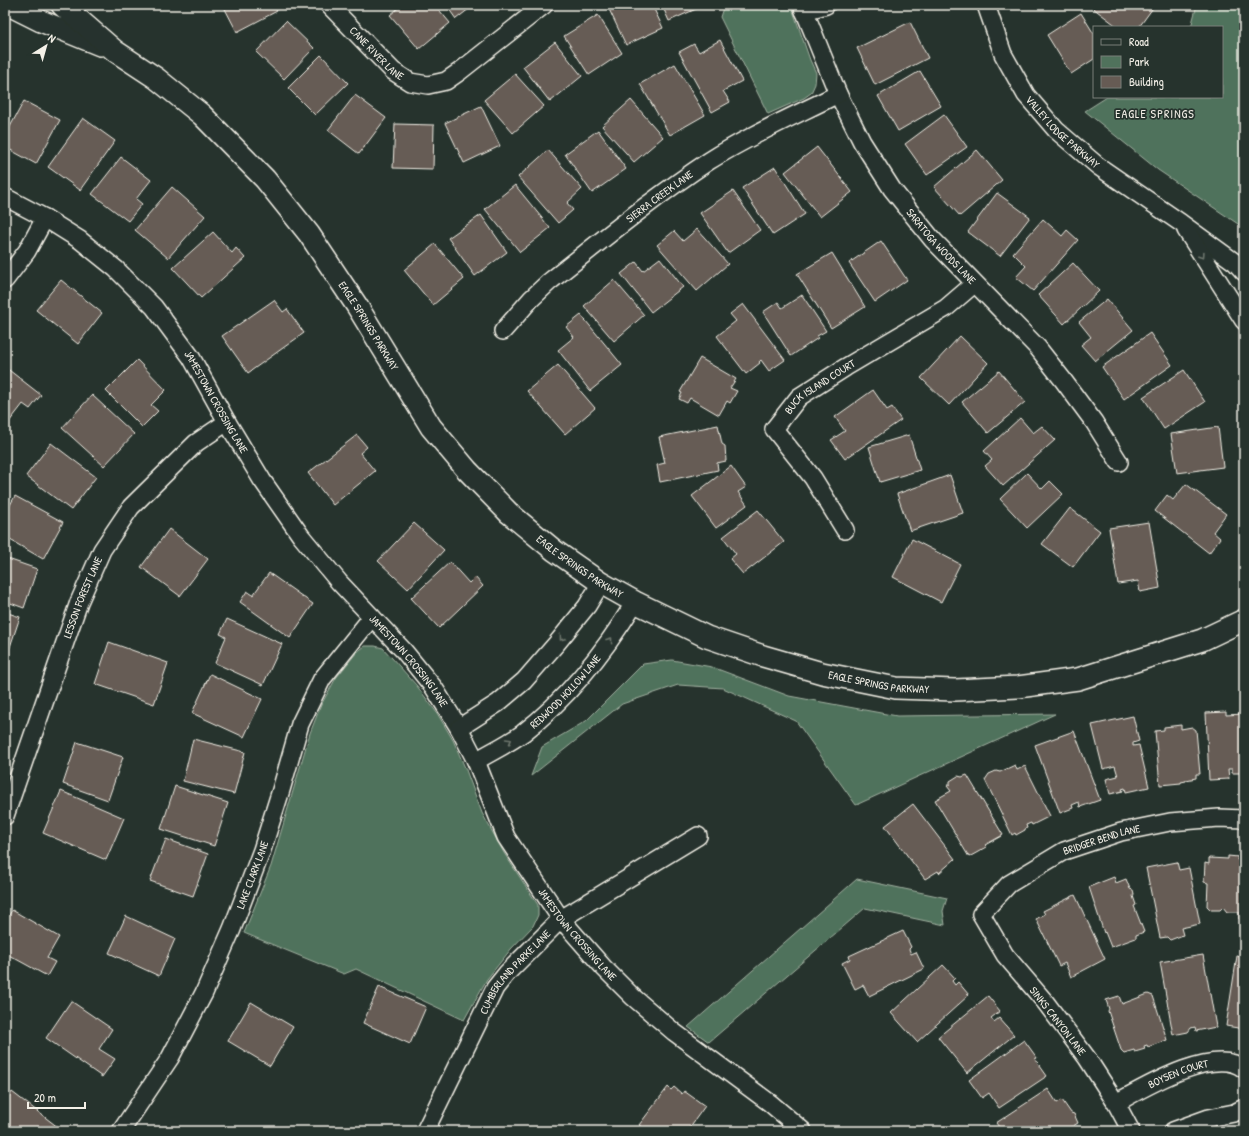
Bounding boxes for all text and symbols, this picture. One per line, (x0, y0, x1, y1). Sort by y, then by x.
street label: CANE RIVER LANE (347, 23, 407, 83)
north arrow (26, 26, 66, 66)
legend (1093, 26, 1223, 98)
text: N (45, 31, 59, 45)
text: Road (1129, 33, 1149, 50)
text: Park (1129, 53, 1149, 70)
text: Building (1129, 73, 1164, 90)
street label: VALLEY LODGE PARKWAY (1023, 93, 1103, 171)
district label: EAGLE SPRINGS (1115, 105, 1195, 122)
street label: SIERRA CREEK LANE (623, 167, 696, 226)
street label: SARATOGA WOODS LANE (903, 206, 979, 287)
one-way arrow (1197, 252, 1205, 259)
street label: EAGLE SPRINGS PARKWAY (336, 279, 402, 373)
street label: JAMESTOWN CROSSING LANE (181, 347, 251, 456)
street label: BUCK ISLAND COURT (781, 356, 858, 417)
street label: EAGLE SPRINGS PARKWAY (534, 532, 626, 601)
street label: LESSON FOREST LANE (60, 554, 105, 640)
street label: JAMESTOWN CROSSING LANE (366, 612, 451, 710)
one-way arrow (560, 633, 567, 640)
one-way arrow (605, 637, 612, 644)
street label: REDWOOD HOLLOW LANE (527, 652, 604, 732)
street label: EAGLE SPRINGS PARKWAY (827, 667, 930, 696)
one-way arrow (505, 739, 512, 746)
street label: BRIDGER BEND LANE (1061, 821, 1142, 858)
street label: LAKE CLARK LANE (233, 839, 271, 911)
street label: JAMESTOWN CROSSING LANE (535, 885, 620, 984)
street label: CUMBERLAND PARKE LANE (476, 926, 554, 1017)
street label: SINKS CANYON LANE (1027, 984, 1089, 1058)
street label: BOYSEN COURT (1146, 1056, 1210, 1091)
scale bar (28, 1084, 85, 1110)
text: 20 m (34, 1089, 56, 1106)

